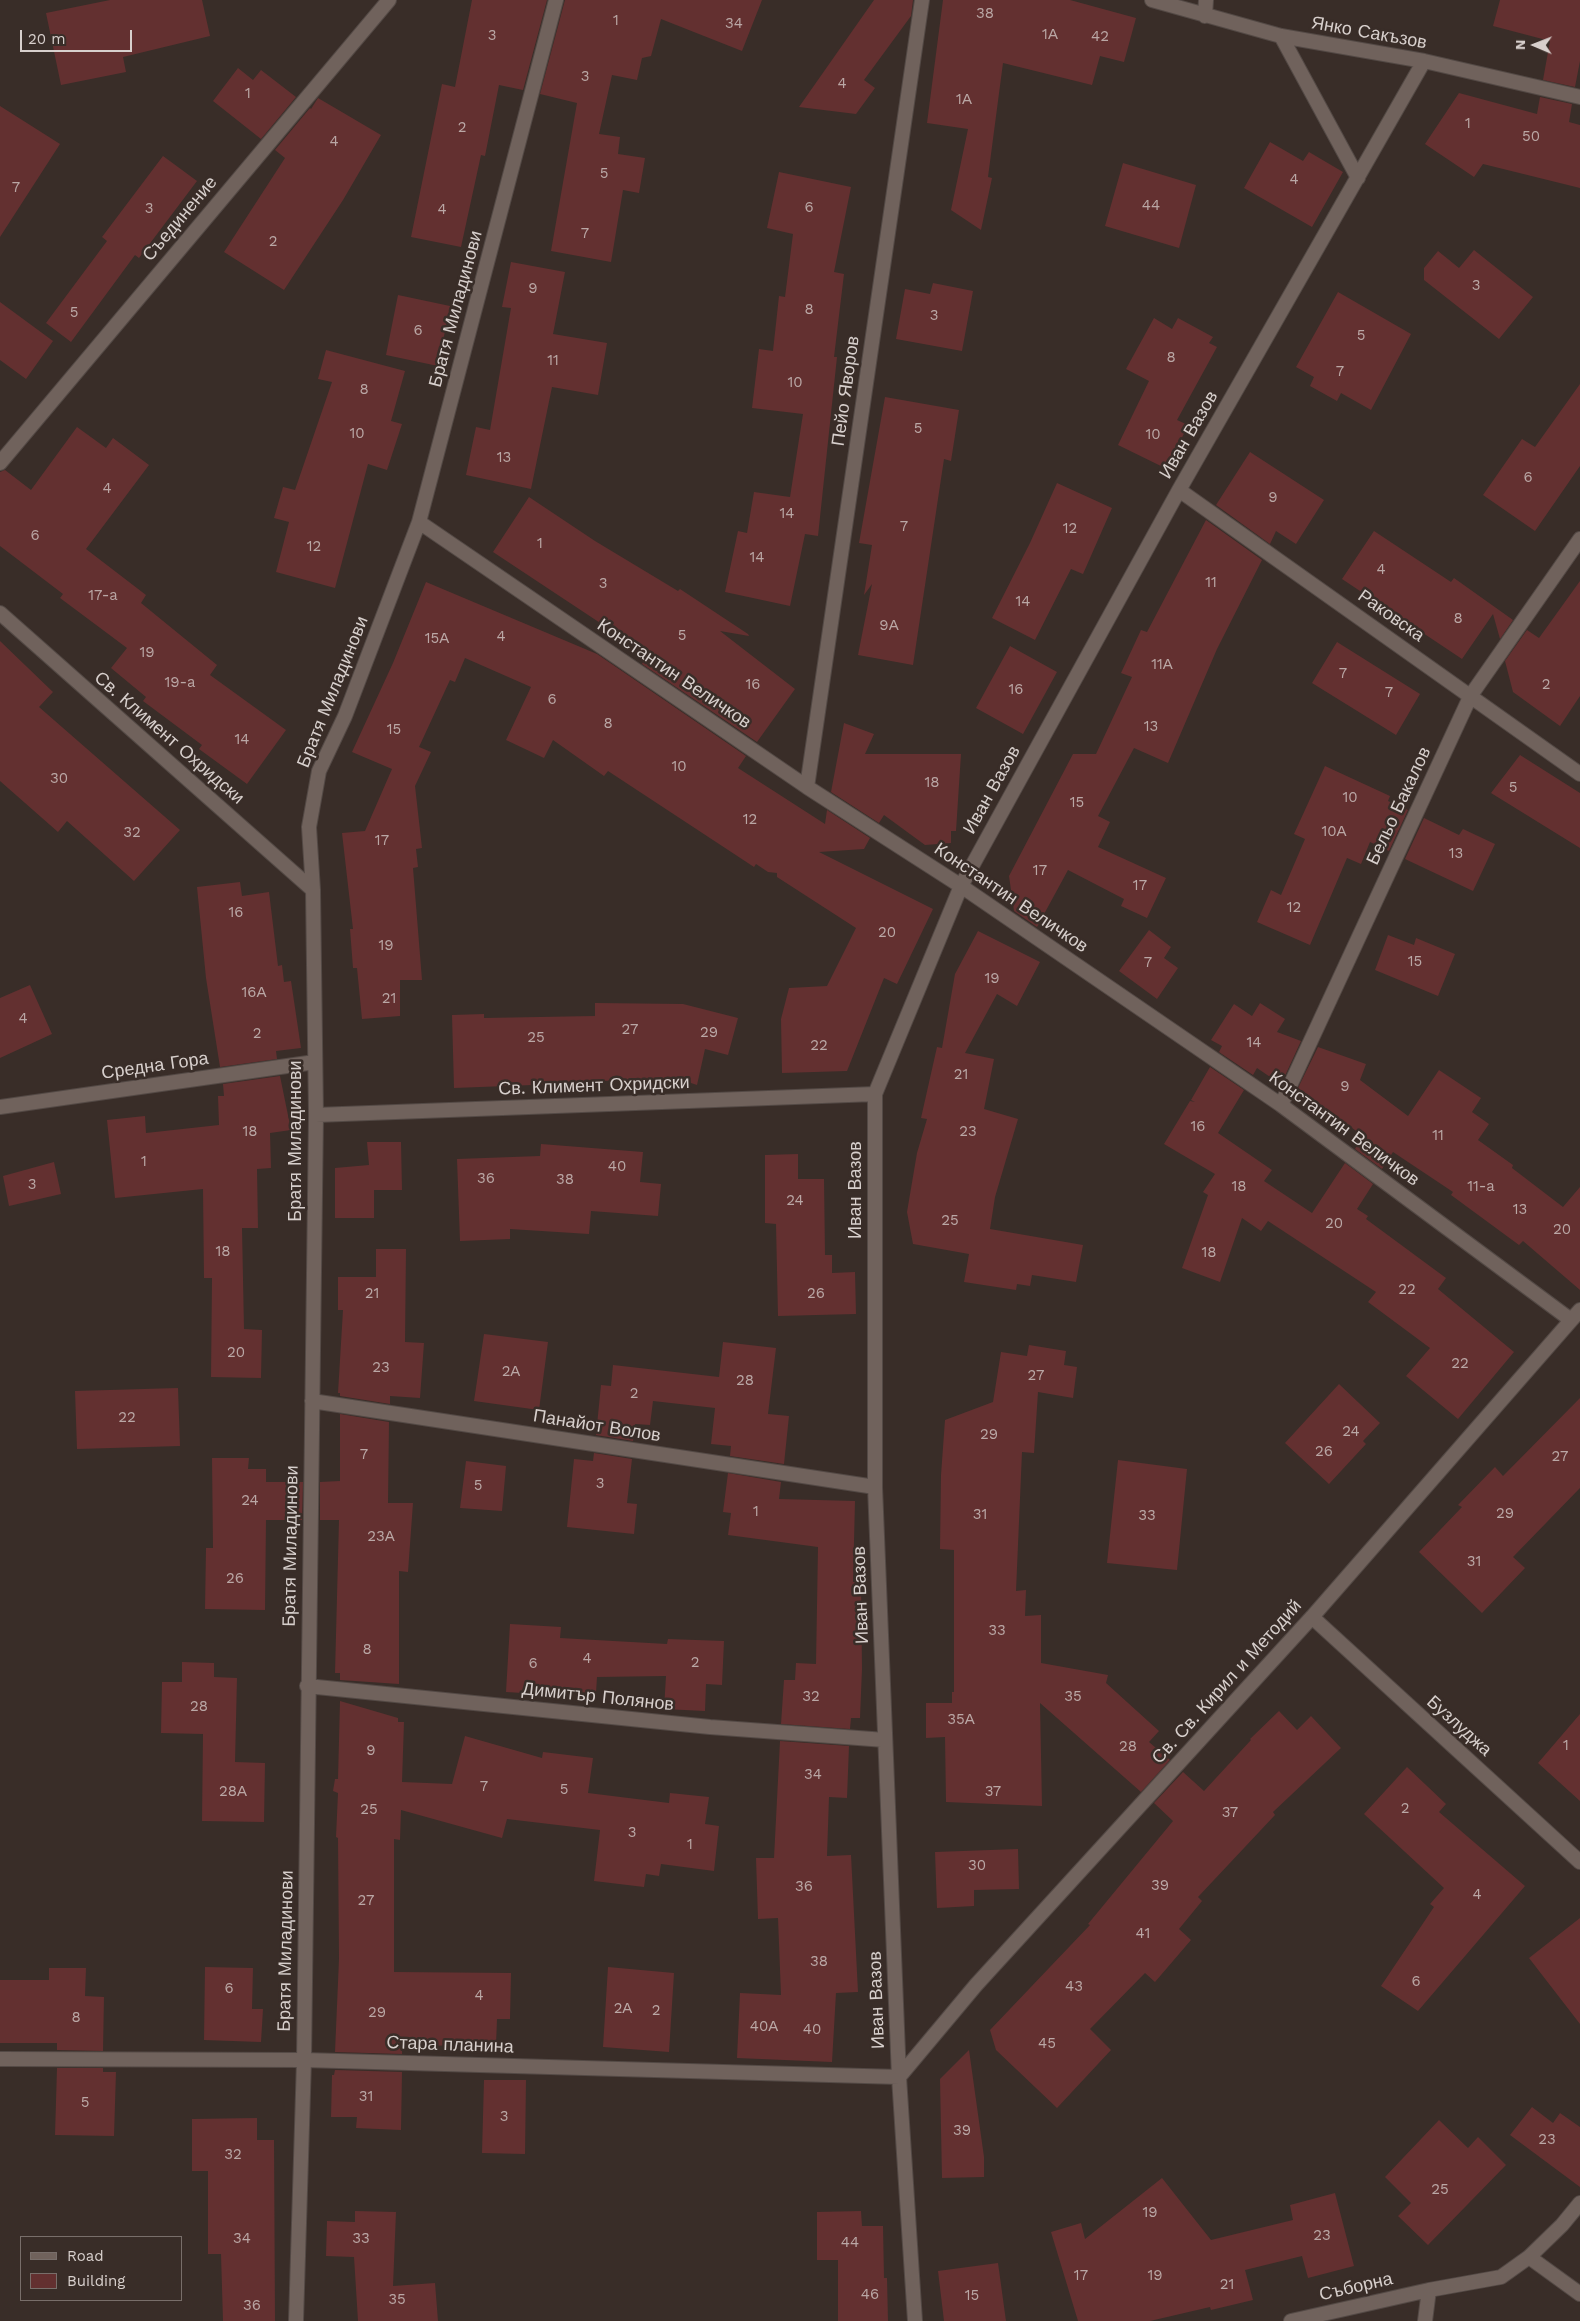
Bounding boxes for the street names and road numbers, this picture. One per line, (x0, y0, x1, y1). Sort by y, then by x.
street label: Янко Сакъзов (1309, 12, 1429, 54)
street label: Съединение (138, 172, 222, 266)
street label: Братя Миладинови (425, 228, 487, 390)
street label: Пейо Яворов (828, 334, 864, 448)
street label: Иван Вазов (1155, 387, 1223, 483)
street label: Раковска (1354, 585, 1428, 647)
street label: Братя Миладинови (293, 613, 373, 771)
street label: Константин Величков (593, 614, 755, 734)
street label: Св. Климент Охридски (90, 667, 248, 809)
street label: Иван Вазов (959, 742, 1025, 838)
street label: Бельо Бакалов (1362, 744, 1436, 868)
street label: Константин Величков (930, 838, 1092, 958)
street label: Средна Гора (100, 1048, 210, 1084)
street label: Братя Миладинови (285, 1060, 307, 1222)
street label: Константин Величков (1265, 1067, 1423, 1191)
street label: Св. Климент Охридски (498, 1072, 690, 1100)
street label: Иван Вазов (845, 1141, 867, 1239)
street label: Панайот Волов (532, 1405, 662, 1447)
street label: Братя Миладинови (279, 1465, 303, 1627)
street label: Иван Вазов (848, 1546, 874, 1644)
street label: Св. Св. Кирил и Методий (1148, 1596, 1306, 1768)
street label: Димитър Полянов (521, 1678, 675, 1716)
street label: Бузлуджа (1422, 1691, 1496, 1761)
street label: Братя Миладинови (274, 1870, 298, 2032)
street label: Иван Вазов (864, 1951, 890, 2049)
street label: Стара планина (386, 2032, 514, 2058)
street label: Съборна (1317, 2268, 1395, 2306)

